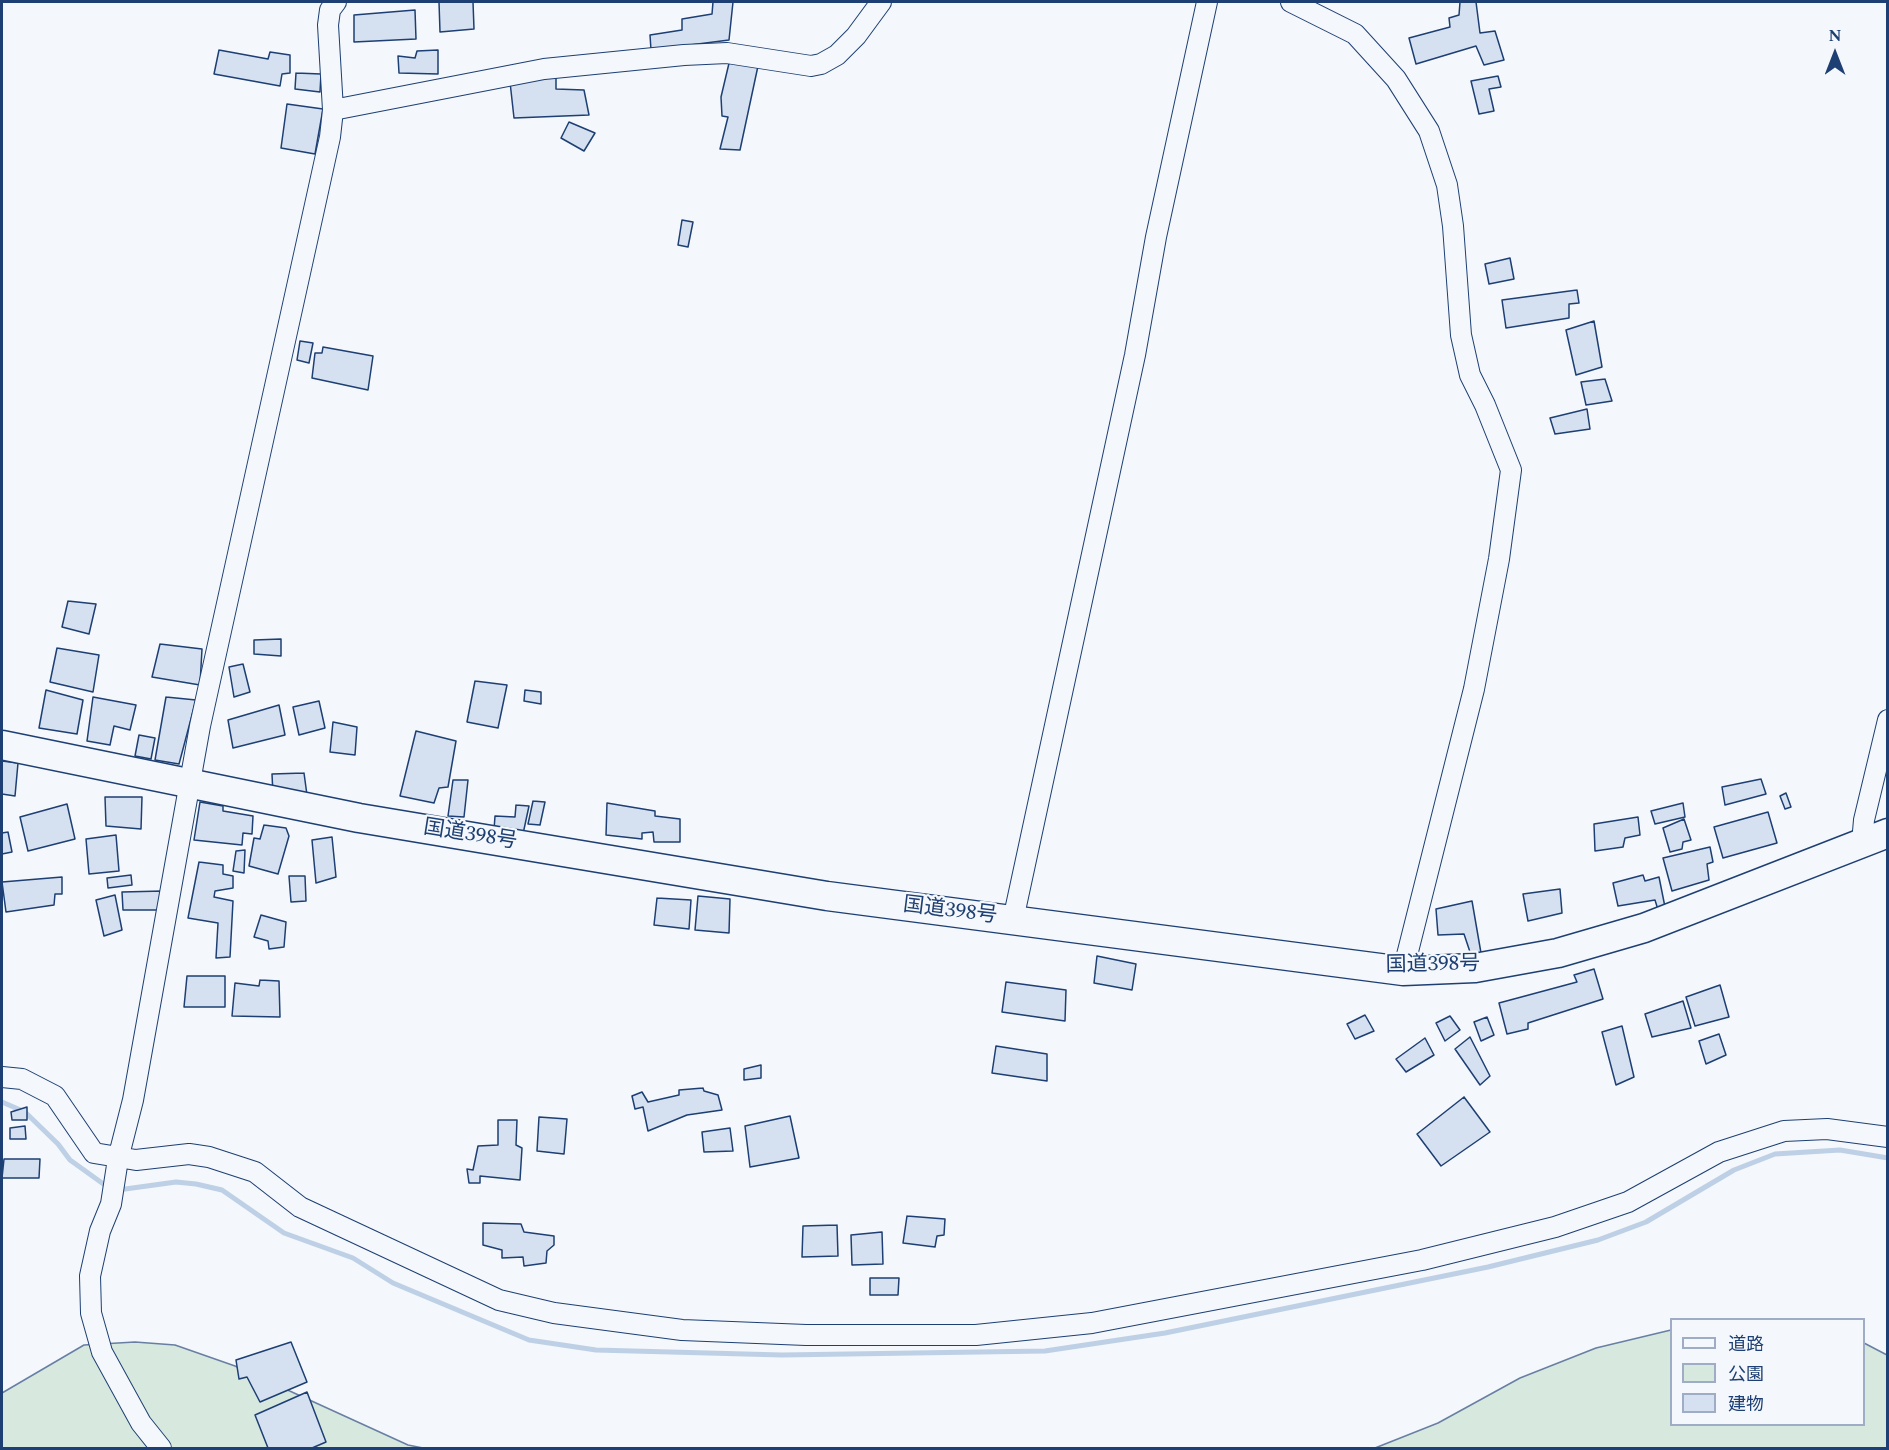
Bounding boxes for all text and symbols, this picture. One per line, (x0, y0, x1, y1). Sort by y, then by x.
north arrow (1805, 24, 1865, 84)
text: N (1828, 24, 1842, 48)
street label: 国道398号 (421, 816, 519, 856)
street label: 国道398号 (902, 894, 998, 930)
street label: 国道398号 (1386, 953, 1480, 979)
legend (1670, 1318, 1865, 1426)
text: 道路 (1728, 1331, 1764, 1358)
text: 公園 (1728, 1361, 1764, 1388)
text: 建物 (1728, 1391, 1764, 1418)

